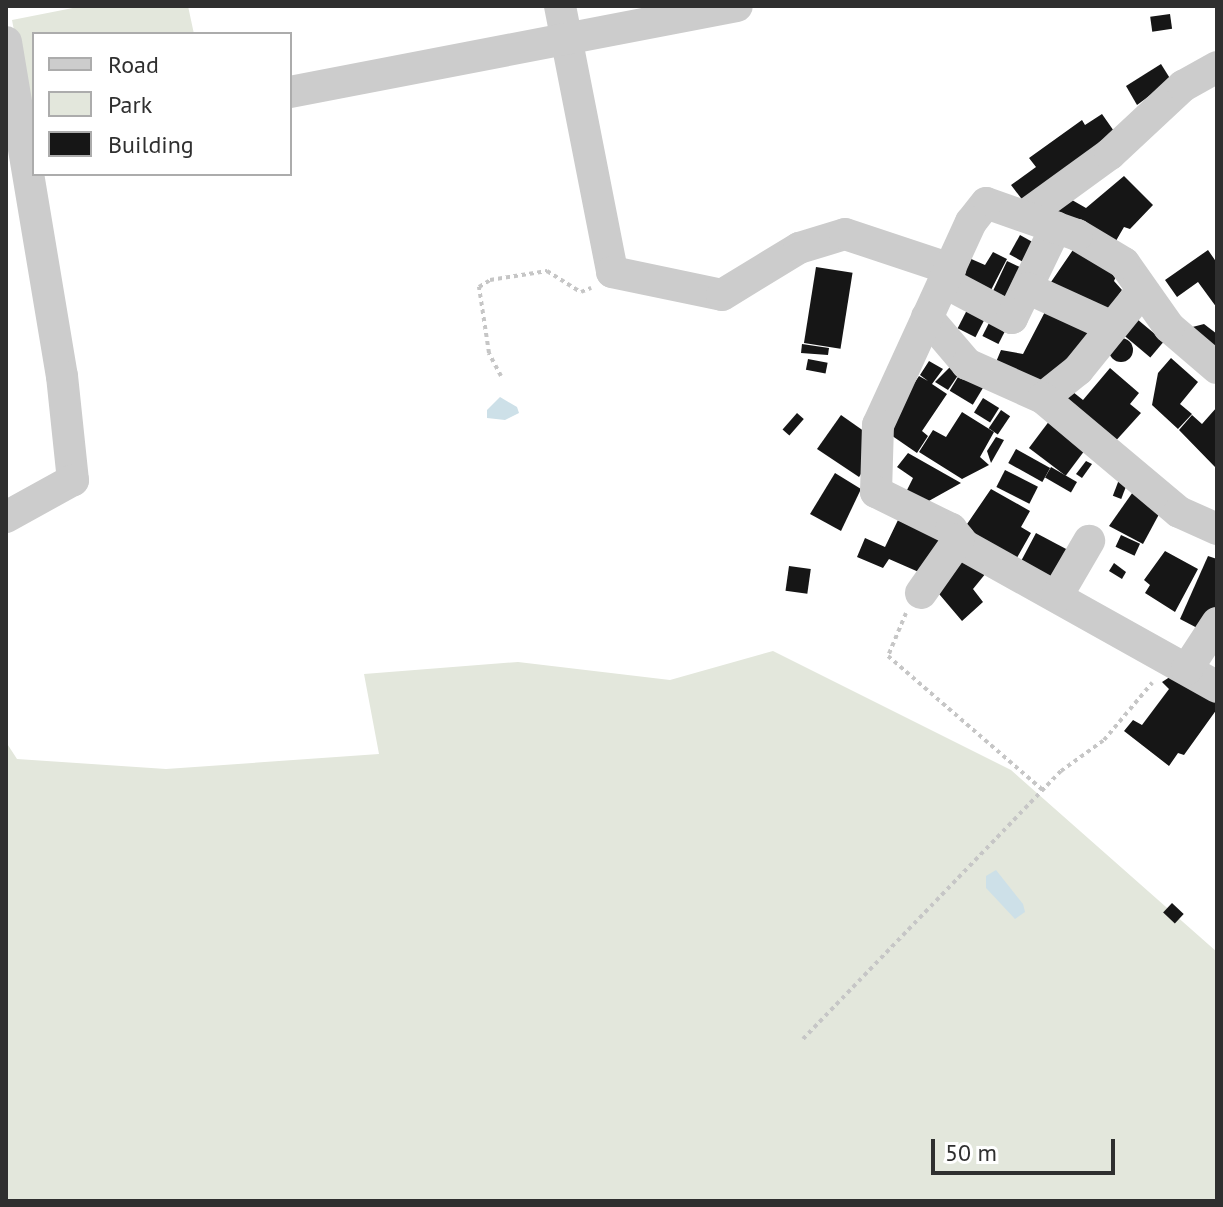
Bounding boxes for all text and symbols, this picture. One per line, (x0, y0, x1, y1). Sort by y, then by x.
legend (32, 32, 292, 176)
text: Road (108, 49, 159, 80)
text: Park (108, 89, 152, 120)
text: Building (108, 129, 194, 160)
scale bar (935, 1123, 1119, 1173)
text: 50 m (945, 1137, 997, 1168)

